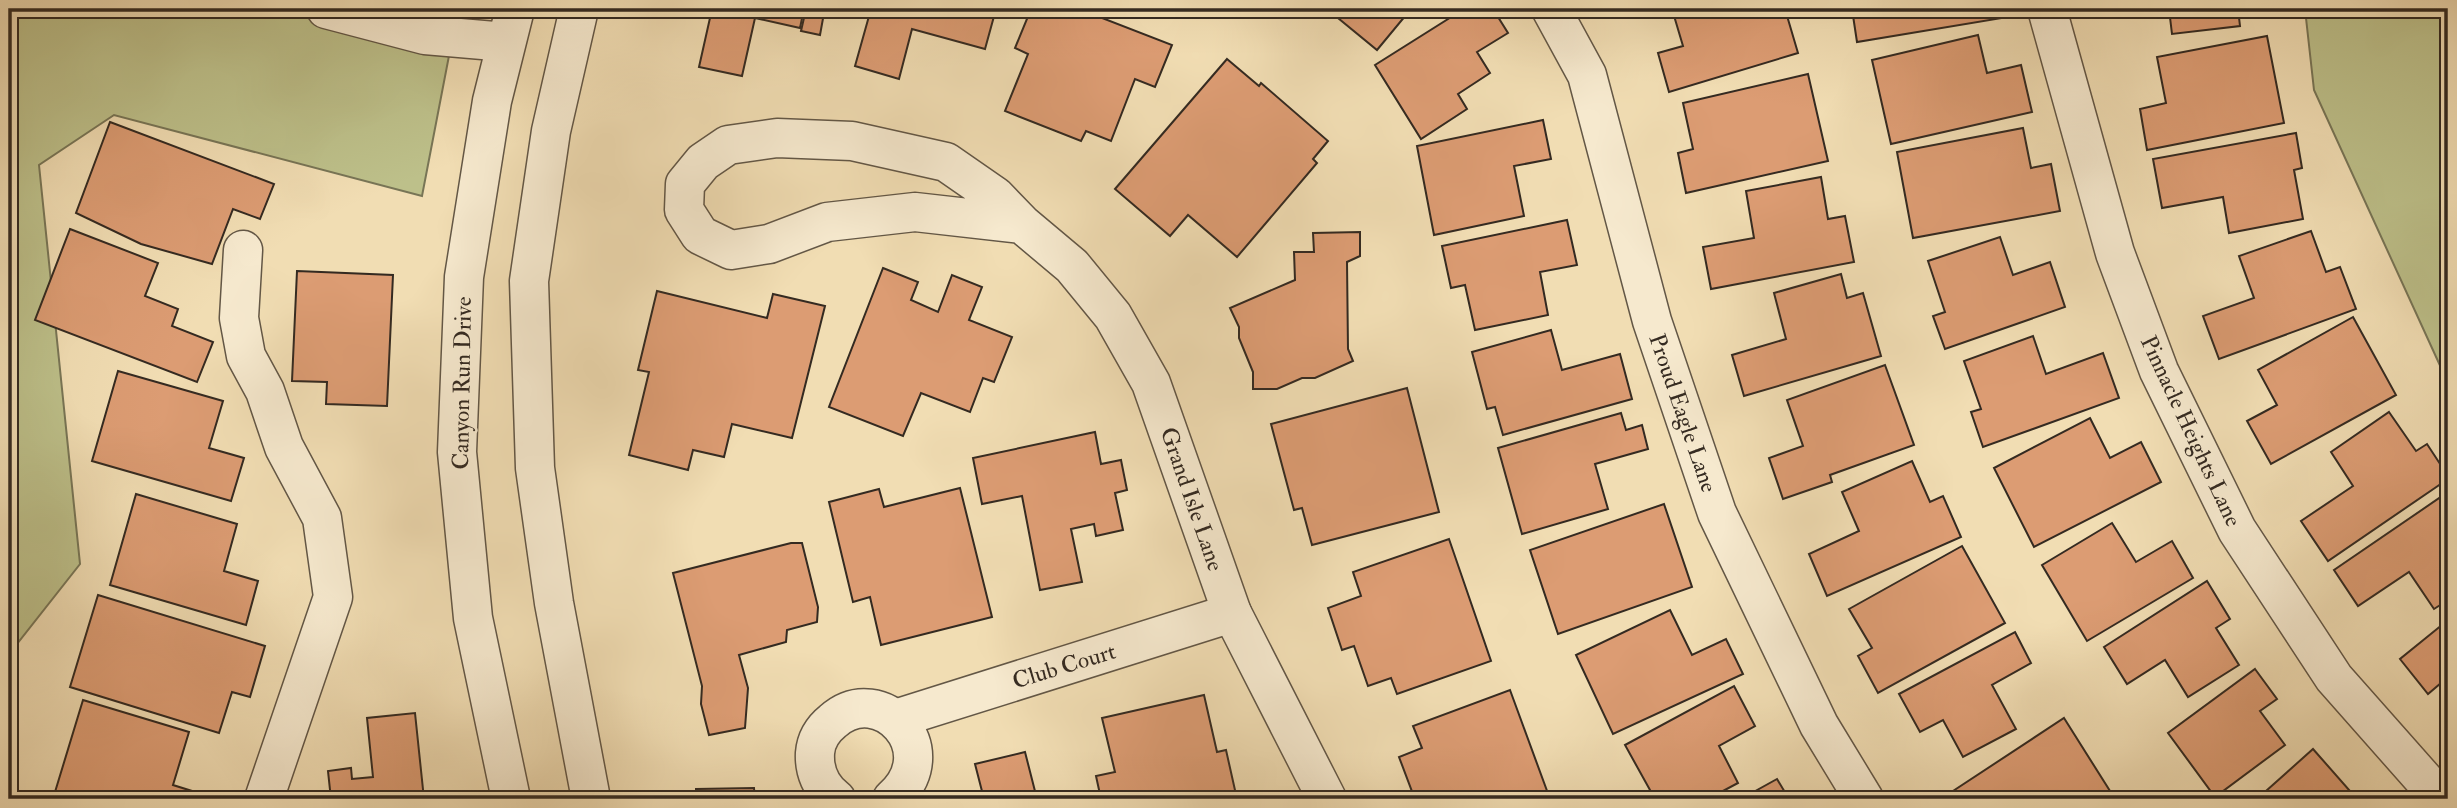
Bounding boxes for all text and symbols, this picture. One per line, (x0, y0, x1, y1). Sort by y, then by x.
street label: Canyon Run Drive (446, 296, 478, 470)
street label: Proud Eagle Lane (1642, 330, 1724, 497)
street label: Pinnacle Heights Lane (2134, 331, 2248, 532)
street label: Grand Isle Lane (1154, 423, 1230, 575)
street label: Club Court (1009, 637, 1119, 695)

